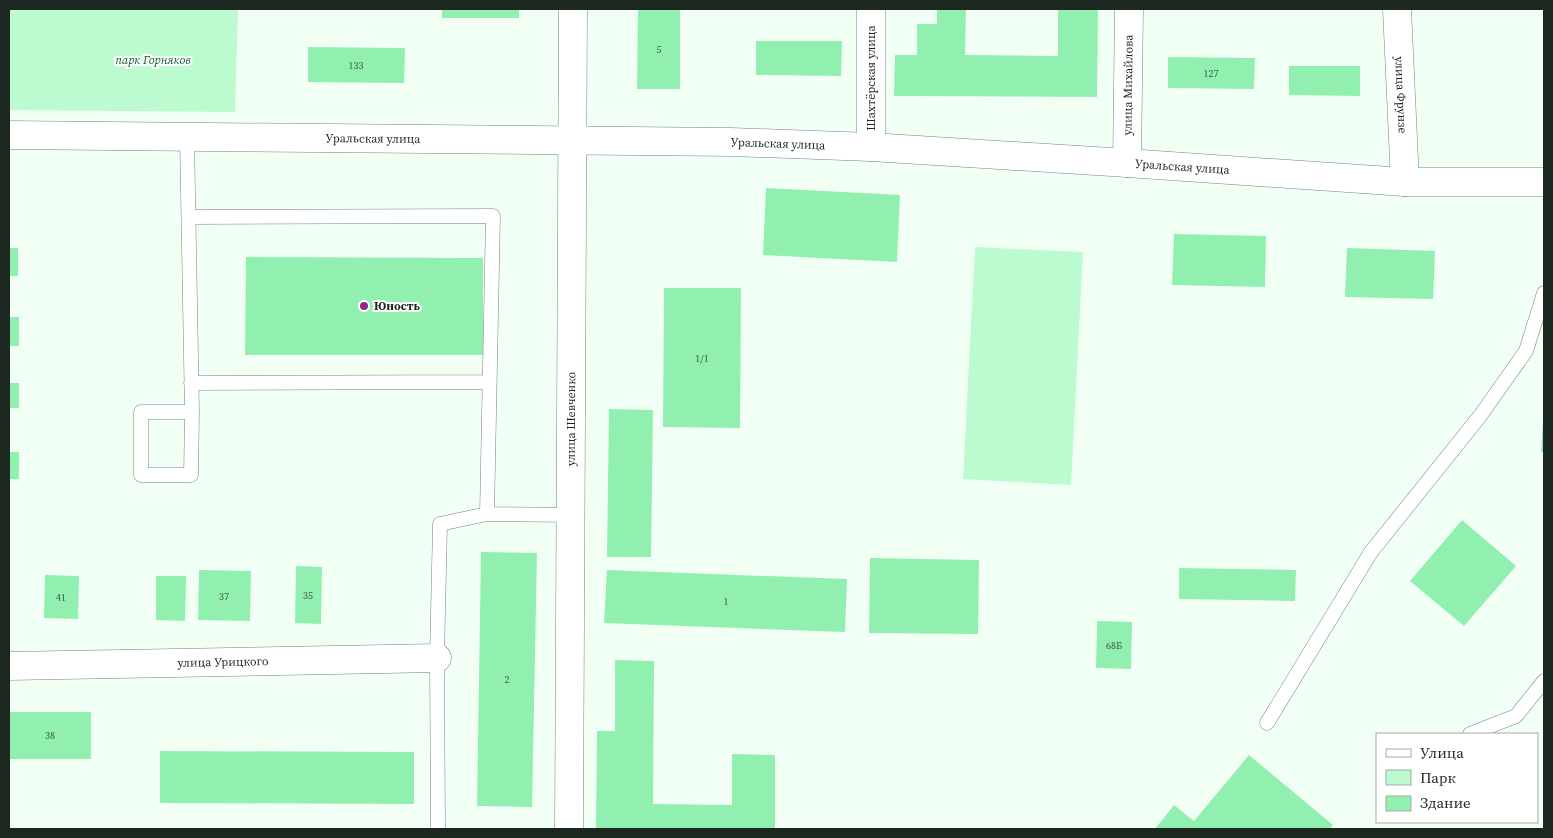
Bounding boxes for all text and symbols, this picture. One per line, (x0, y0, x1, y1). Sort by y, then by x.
street label: Шахтёрская улица (863, 24, 879, 131)
street label: улица Михайлова (1119, 34, 1137, 135)
house number: 5 (657, 43, 662, 56)
park label: парк Горняков (115, 52, 191, 68)
street label: улица Фрунзе (1391, 56, 1411, 134)
house number: 133 (349, 59, 364, 72)
house number: 127 (1204, 67, 1219, 80)
street label: Уральская улица (326, 130, 421, 147)
street label: Уральская улица (730, 134, 826, 153)
street label: Уральская улица (1134, 156, 1231, 178)
place label: Юность (374, 298, 420, 314)
marker: Юность (358, 300, 370, 312)
house number: 1/1 (695, 352, 709, 365)
street label: улица Шевченко (563, 371, 579, 466)
house number: 35 (303, 589, 313, 602)
house number: 37 (219, 590, 229, 603)
house number: 41 (56, 591, 66, 604)
house number: 1 (724, 595, 729, 608)
house number: 68Б (1106, 639, 1122, 652)
street label: улица Урицкого (177, 653, 269, 671)
house number: 2 (505, 673, 510, 686)
house number: 38 (45, 729, 55, 742)
legend (1376, 733, 1538, 823)
text: Улица (1420, 742, 1464, 763)
text: Парк (1420, 767, 1456, 788)
text: Здание (1420, 792, 1471, 813)

